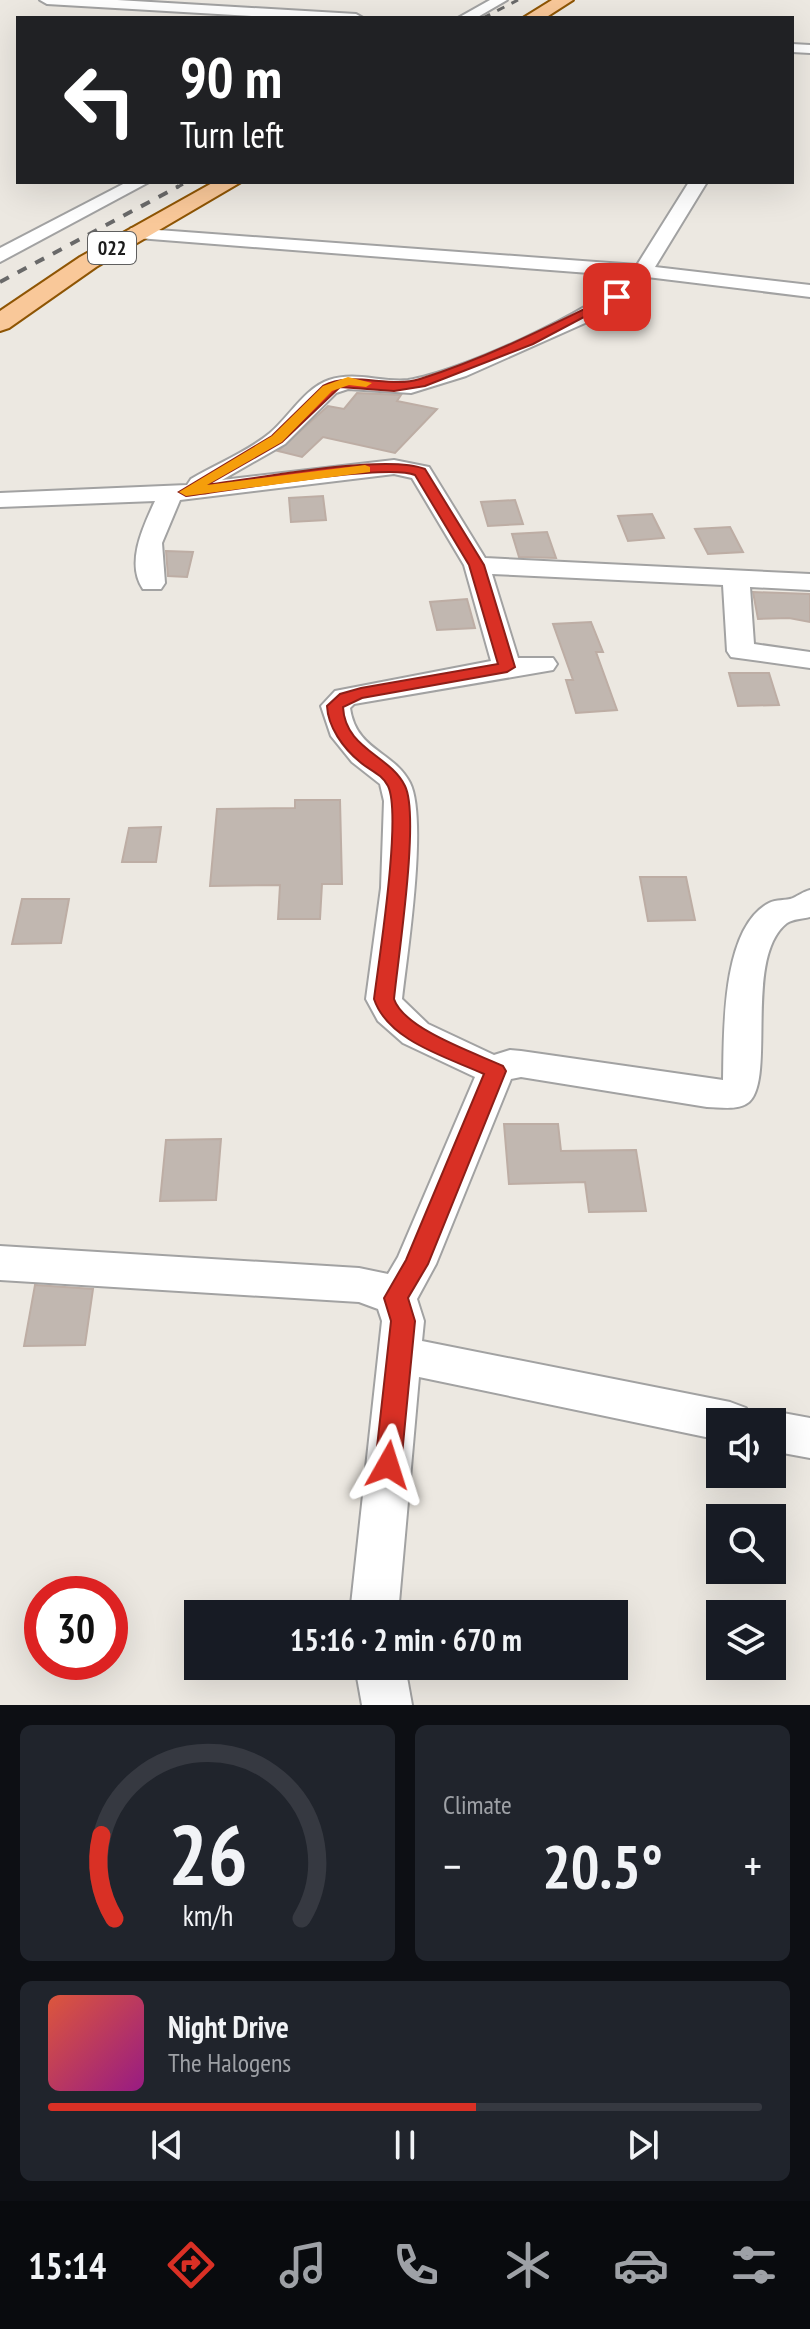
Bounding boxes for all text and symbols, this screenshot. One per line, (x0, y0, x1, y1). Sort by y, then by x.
text: 90 m (180, 41, 282, 113)
icon: left (48, 48, 152, 152)
text: Turn left (180, 111, 284, 158)
road number: 022 (88, 232, 136, 264)
pin (583, 263, 651, 331)
icon: arrive (595, 275, 639, 319)
map controls (706, 1408, 786, 1680)
button: sound (706, 1408, 786, 1488)
position arrow (346, 1423, 430, 1507)
button: search (706, 1504, 786, 1584)
speed limit sign: 30 (24, 1576, 128, 1680)
button: layers (706, 1600, 786, 1680)
text: 15:16 · 2 min · 670 m (290, 1620, 522, 1659)
text: Climate (443, 1788, 512, 1821)
text: 26 (168, 1800, 247, 1908)
text: 20.5° (542, 1827, 663, 1905)
text: − (443, 1837, 461, 1894)
text: + (744, 1837, 762, 1894)
text: km/h (182, 1897, 233, 1934)
text: Night Drive (168, 2007, 289, 2046)
text: The Halogens (168, 2046, 291, 2079)
icon: previous (145, 2123, 189, 2167)
icon: pause (383, 2123, 427, 2167)
icon: next (621, 2123, 665, 2167)
icon: directions (163, 2237, 219, 2293)
icon: music (275, 2237, 331, 2293)
icon: phone (388, 2237, 444, 2293)
icon: climate (500, 2237, 556, 2293)
icon: car (613, 2237, 669, 2293)
icon: filters (726, 2237, 782, 2293)
text: 15:14 (28, 2242, 106, 2289)

